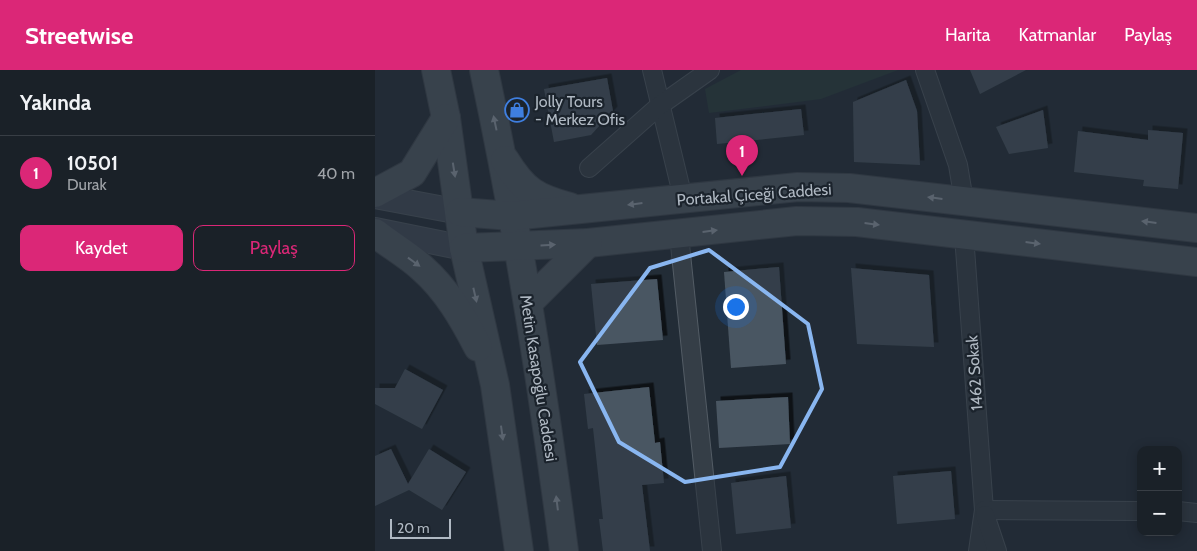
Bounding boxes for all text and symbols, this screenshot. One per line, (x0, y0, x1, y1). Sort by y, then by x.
text: Streetwise (25, 21, 133, 50)
text: Harita (945, 24, 990, 46)
text: Katmanlar (1018, 24, 1096, 46)
text: Paylaş (1124, 24, 1172, 46)
text: Yakında (20, 90, 91, 115)
place label: Jolly Tours - Merkez Ofis (534, 92, 626, 129)
shop icon: Jolly Tours - Merkez Ofis (504, 97, 530, 123)
one-way arrow (491, 115, 499, 130)
pin: 1 (726, 135, 758, 176)
text: 10501 (67, 152, 118, 175)
one-way arrow (450, 162, 458, 178)
text: 1 (33, 164, 39, 183)
text: 40 m (317, 164, 355, 183)
text: Durak (67, 175, 107, 194)
street label: Portakal Çiceği Caddesi (676, 180, 832, 209)
one-way arrow (927, 194, 943, 202)
one-way arrow (627, 200, 643, 208)
one-way arrow (1140, 218, 1156, 226)
one-way arrow (864, 220, 880, 228)
button: Kaydet (20, 225, 183, 271)
button: Paylaş (193, 225, 355, 271)
one-way arrow (702, 227, 718, 235)
one-way arrow (1025, 239, 1041, 247)
one-way arrow (540, 241, 556, 249)
one-way arrow (407, 257, 421, 267)
one-way arrow (471, 288, 479, 303)
street label: Metin Kasapoğlu Caddesi (516, 293, 561, 463)
your location (723, 294, 749, 320)
street label: 1462 Sokak (962, 334, 987, 411)
one-way arrow (498, 425, 506, 441)
map controls (1137, 446, 1182, 536)
button: + (1137, 446, 1182, 491)
button: − (1137, 491, 1182, 536)
one-way arrow (553, 494, 561, 510)
scale bar (390, 516, 451, 539)
text: 20 m (397, 519, 430, 537)

